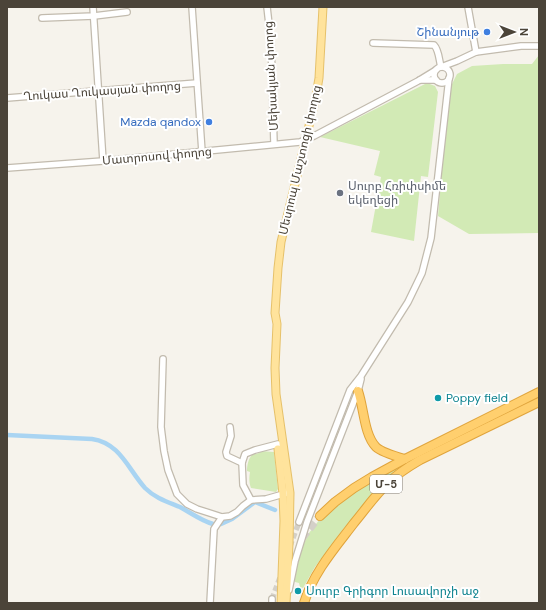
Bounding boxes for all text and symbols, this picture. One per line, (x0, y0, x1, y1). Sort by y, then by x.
north arrow (494, 12, 534, 52)
street label: Մեխակյան փողոց (260, 21, 282, 131)
place label: Շինանյութ (417, 24, 480, 40)
marker: Շինանյութ (482, 27, 492, 37)
text: N (517, 28, 531, 36)
street label: Ղուկաս Ղուկասյան փողոց (23, 78, 181, 104)
street label: Մեսրոպ Մաշտոցի փողոց (275, 84, 325, 236)
place label: Mazda qandox (120, 114, 201, 130)
marker: Mazda qandox (204, 117, 214, 127)
street label: Մատրոսով փողոց (101, 143, 213, 169)
place label: Սուրբ Հռիփսիմե եկեղեցի (348, 178, 446, 208)
marker: Սուրբ Հռիփսիմե եկեղեցի (335, 188, 345, 198)
place label: Poppy field (446, 390, 508, 406)
marker: Poppy field (433, 393, 443, 403)
road number: Մ-5 (370, 475, 402, 493)
place label: Սուրբ Գրիգոր Լուսավորչի աջ (306, 583, 479, 599)
marker: Սուրբ Գրիգոր Լուսավորչի աջ (293, 586, 303, 596)

